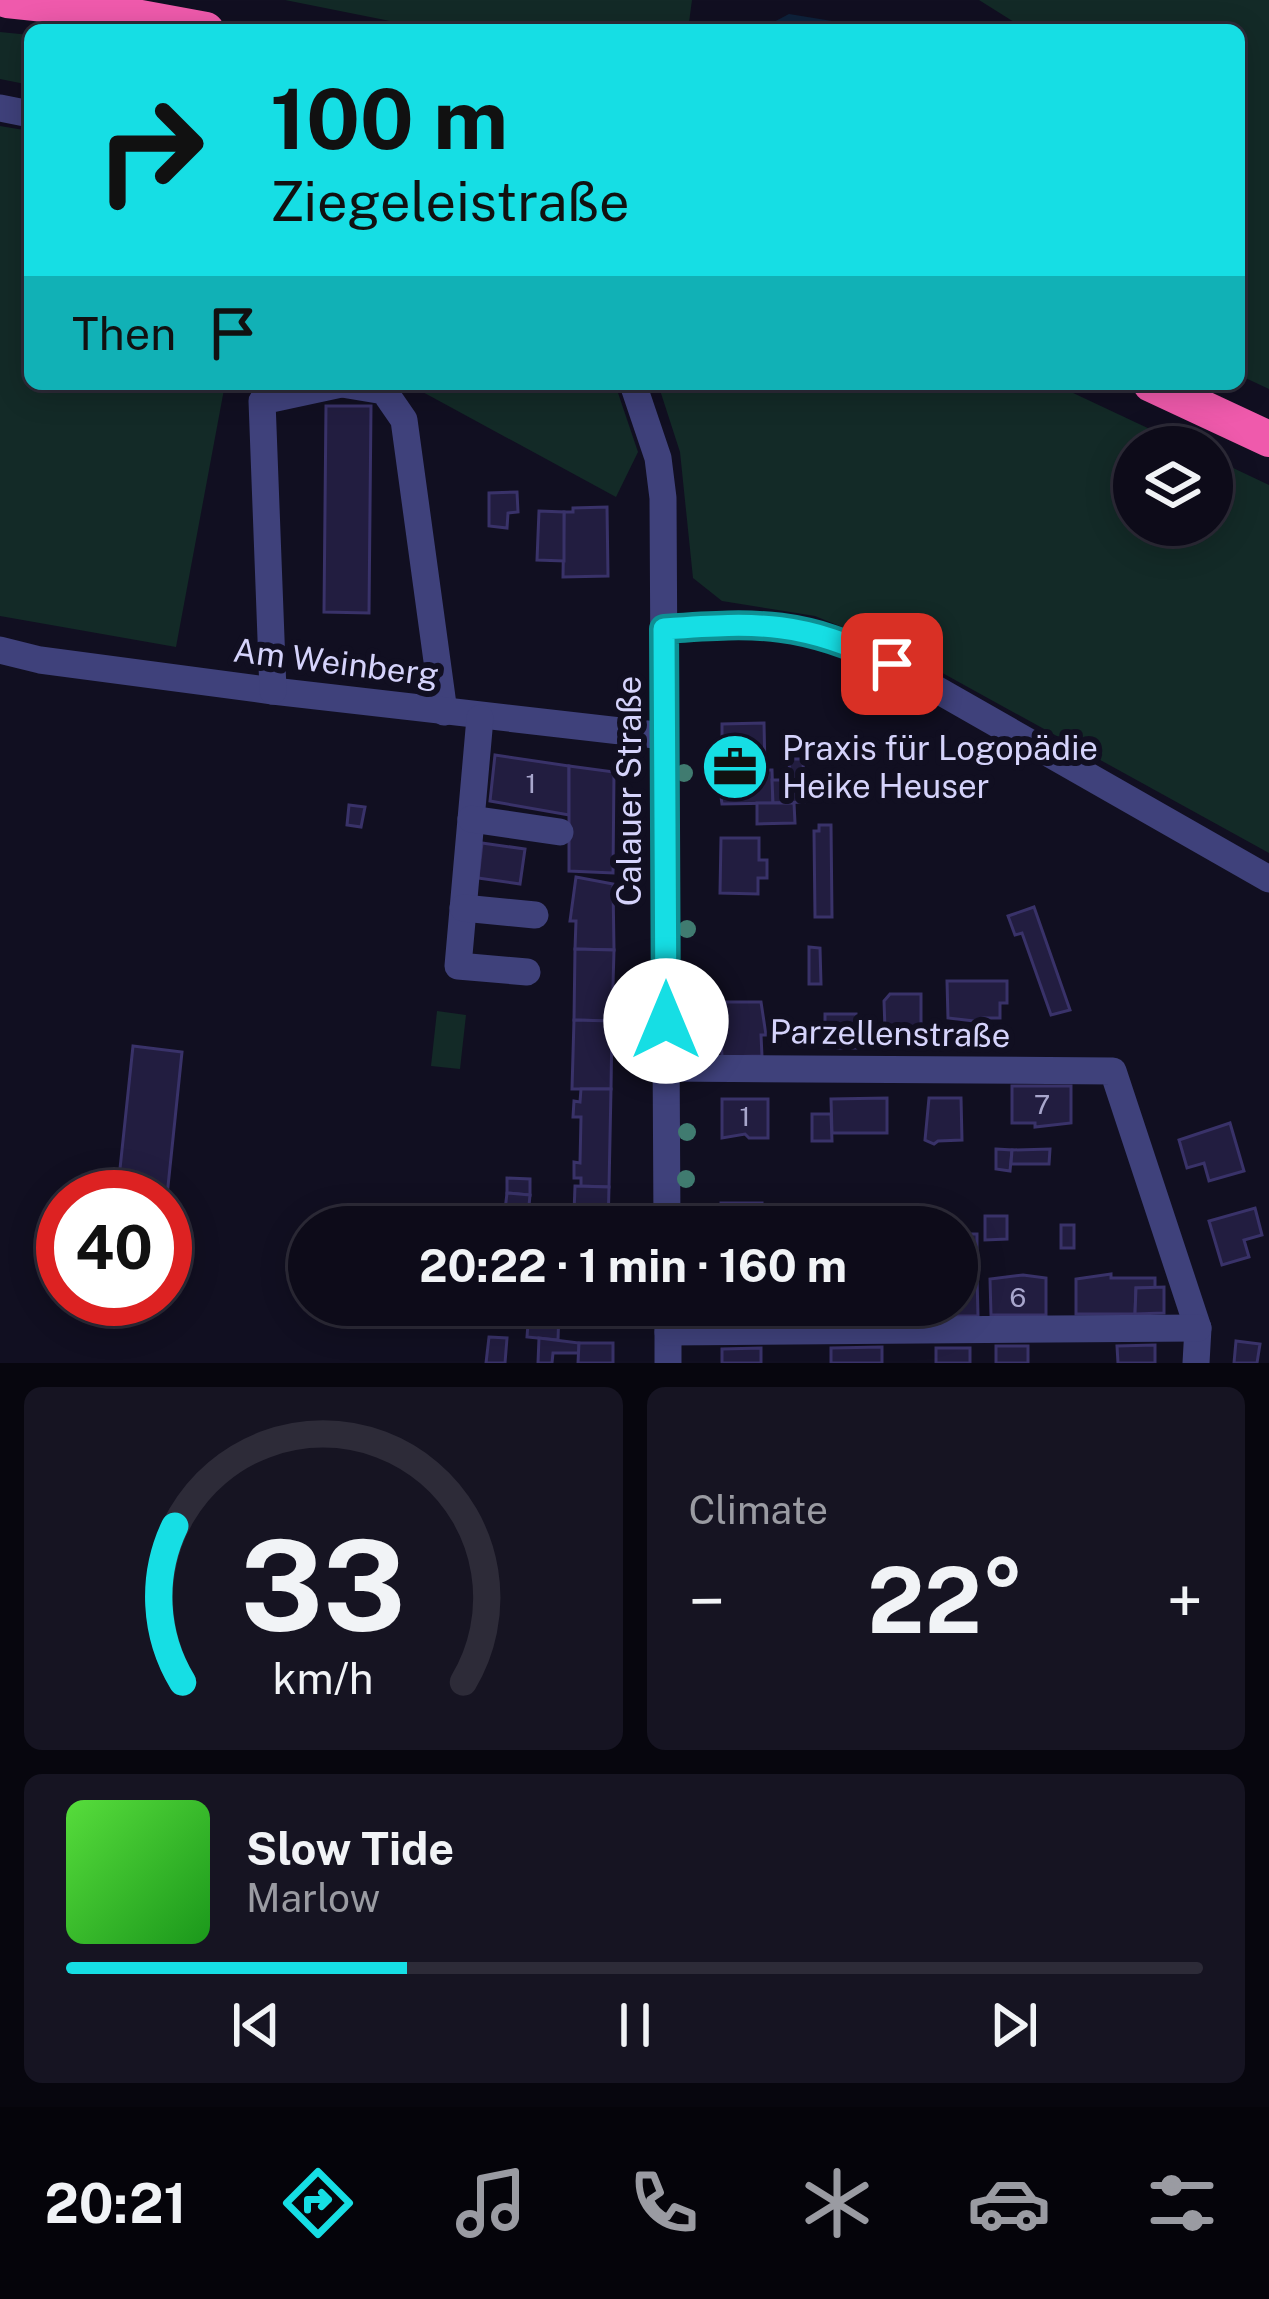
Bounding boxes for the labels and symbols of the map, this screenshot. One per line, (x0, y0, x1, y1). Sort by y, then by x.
pin (841, 613, 943, 715)
street label: Am Weinberg (231, 631, 441, 693)
street label: Calauer Straße (610, 676, 648, 906)
place label: Praxis für Logopädie Heike Heuser (782, 729, 1098, 805)
office icon: Praxis für Logopädie Heike Heuser (700, 732, 770, 802)
house number: 1 (526, 767, 537, 799)
position arrow (603, 958, 729, 1084)
street label: Parzellenstraße (769, 1012, 1011, 1054)
house number: 7 (1034, 1088, 1050, 1120)
house number: 1 (740, 1100, 751, 1132)
speed limit sign: 40 (36, 1170, 192, 1326)
house number: 6 (1010, 1281, 1026, 1313)

